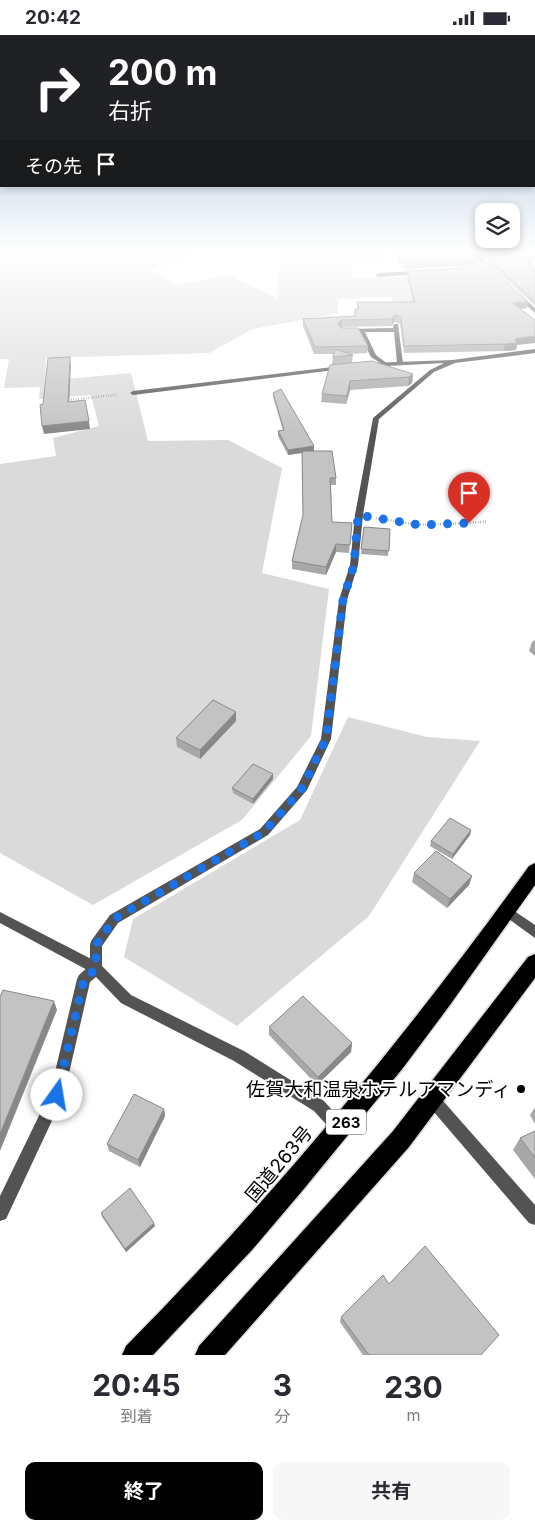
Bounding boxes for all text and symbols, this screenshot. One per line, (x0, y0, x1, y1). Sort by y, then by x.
text: 20:42 (25, 6, 81, 29)
text: 200 m (108, 51, 217, 93)
icon: right (25, 55, 90, 120)
text: 右折 (108, 98, 152, 124)
icon: arrive (92, 150, 120, 178)
text: その先 (25, 155, 82, 178)
map controls (475, 203, 520, 248)
button: layers (475, 203, 520, 248)
pin (448, 472, 490, 523)
icon: arrive (455, 479, 483, 507)
position arrow (30, 1068, 82, 1120)
place label: 佐賀大和温泉ホテルアマンディ (246, 1078, 511, 1101)
marker: 佐賀大和温泉ホテルアマンディ (515, 1083, 527, 1095)
road number: 263 (326, 1109, 366, 1135)
street label: 国道263号 (241, 1121, 317, 1207)
text: 20:45 (92, 1367, 181, 1403)
text: 3 (273, 1367, 292, 1403)
text: 230 (384, 1369, 443, 1405)
text: m (407, 1405, 421, 1425)
text: 到着 (120, 1406, 152, 1426)
text: 分 (275, 1406, 291, 1426)
button: 終了 (25, 1462, 263, 1520)
button: 共有 (273, 1462, 510, 1520)

